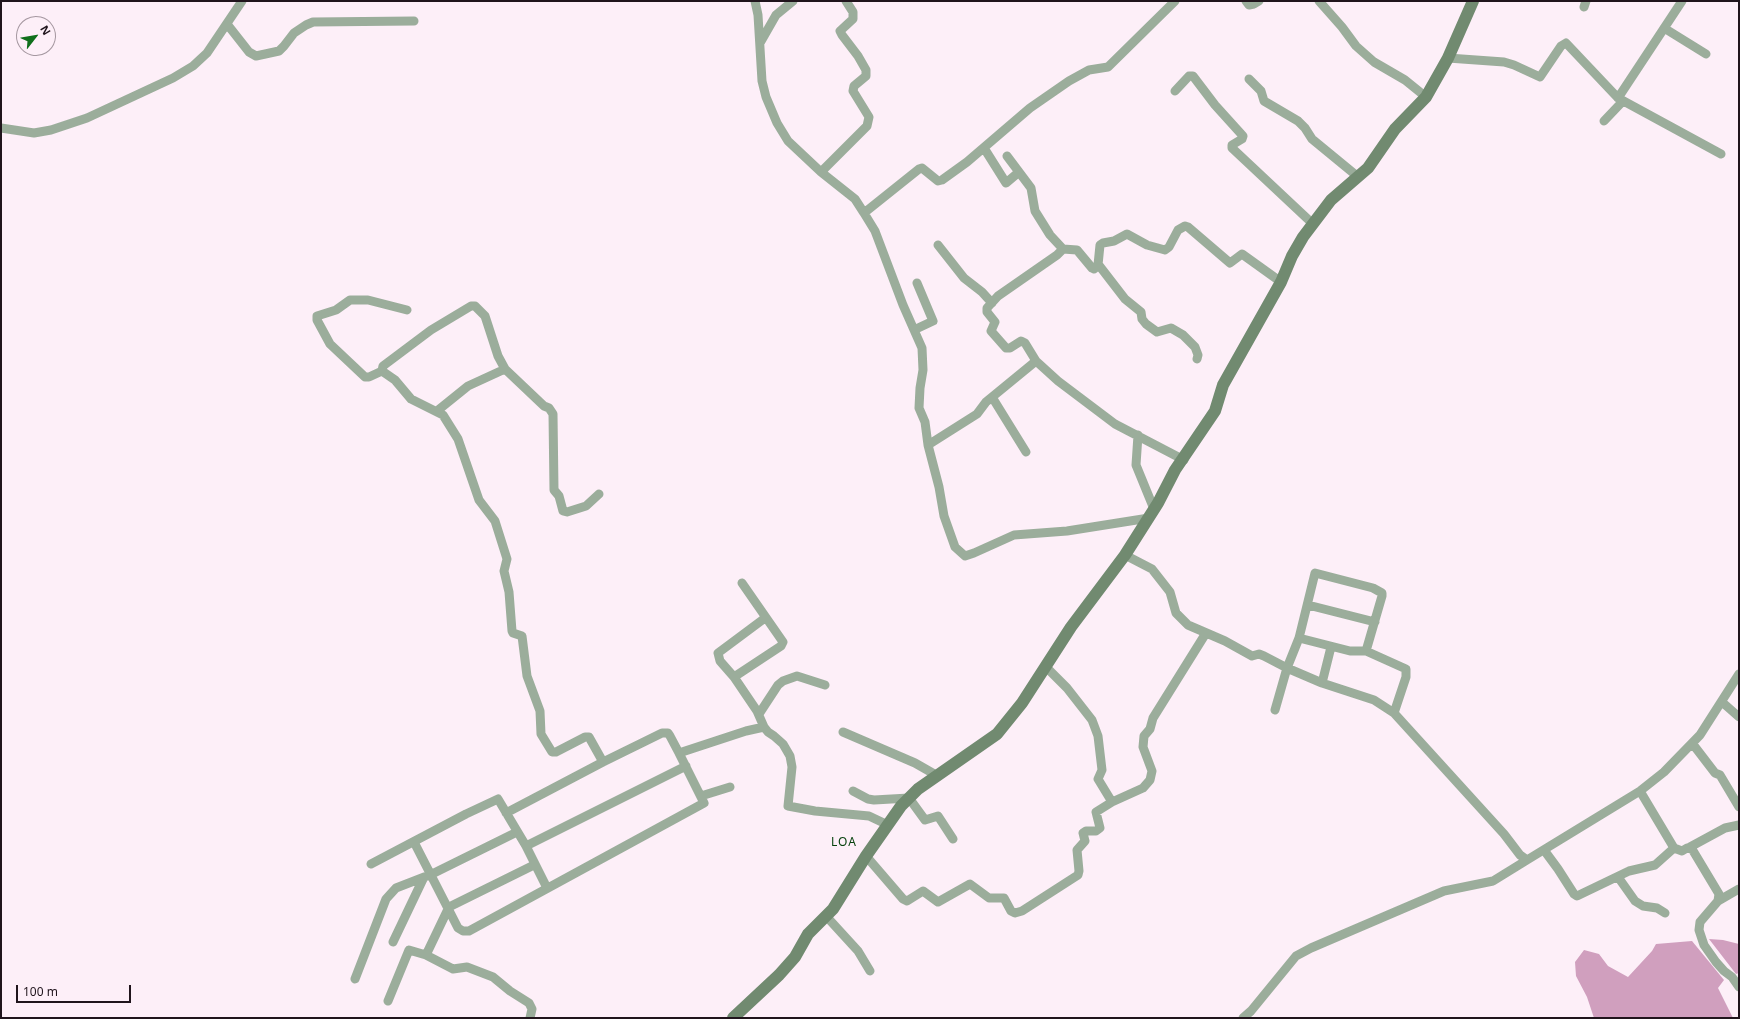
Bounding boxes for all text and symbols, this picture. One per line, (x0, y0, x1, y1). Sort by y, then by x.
north arrow (16, 16, 56, 56)
text: N (37, 22, 55, 38)
district label: LOA (831, 836, 857, 850)
scale bar (18, 977, 133, 1003)
text: 100 m (23, 983, 58, 1000)

